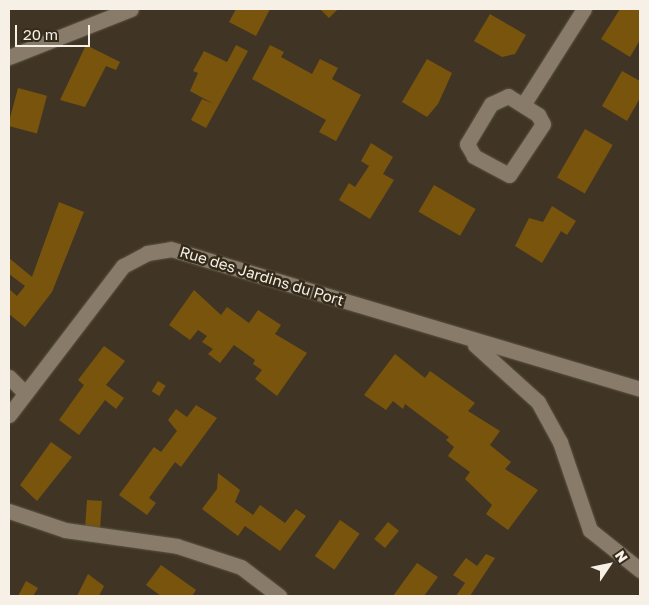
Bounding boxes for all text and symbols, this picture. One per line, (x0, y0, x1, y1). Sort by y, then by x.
scale bar (18, 15, 92, 47)
text: 20 m (23, 25, 58, 43)
street label: Rue des Jardins du Port (178, 242, 346, 310)
north arrow (584, 540, 634, 590)
text: N (612, 547, 632, 565)

